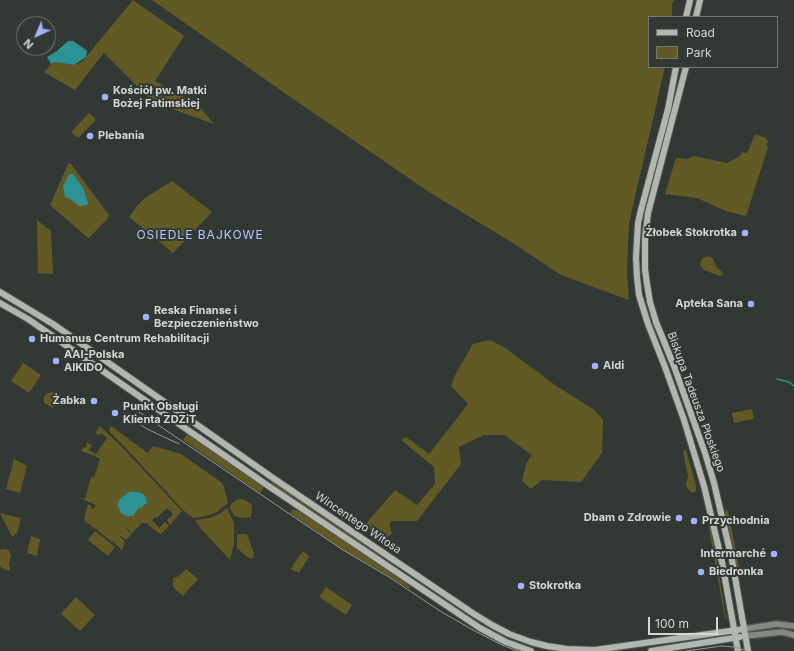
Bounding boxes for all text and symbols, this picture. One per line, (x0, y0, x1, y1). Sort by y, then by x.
north arrow (16, 16, 56, 56)
legend (648, 16, 778, 68)
text: Road (686, 25, 715, 40)
text: N (20, 36, 36, 52)
text: Park (686, 45, 712, 60)
place label: Kościół pw. Matki Bożej Fatimskiej (113, 84, 207, 110)
marker: Kościół pw. Matki Bożej Fatimskiej (100, 92, 110, 102)
place label: Plebania (98, 129, 144, 143)
marker: Plebania (85, 131, 95, 141)
place label: Żłobek Stokrotka (645, 226, 737, 240)
district label: OSIEDLE BAJKOWE (136, 228, 264, 242)
marker: Żłobek Stokrotka (740, 228, 750, 238)
place label: Apteka Sana (675, 297, 743, 311)
marker: Apteka Sana (746, 299, 756, 309)
place label: Reska Finanse i Bezpieczenieństwo (154, 304, 259, 330)
marker: Reska Finanse i Bezpieczenieństwo (141, 312, 151, 322)
street label: Biskupa Tadeusza Płoskiego (664, 330, 728, 474)
place label: Humanus Centrum Rehabilitacji (40, 332, 209, 346)
marker: Humanus Centrum Rehabilitacji (27, 334, 37, 344)
place label: AAI-Polska AIKIDO (64, 348, 125, 374)
marker: AAI-Polska AIKIDO (51, 356, 61, 366)
place label: Aldi (603, 359, 624, 373)
marker: Aldi (590, 361, 600, 371)
place label: Żabka (53, 394, 86, 408)
marker: Żabka (89, 396, 99, 406)
place label: Punkt Obsługi Klienta ZDZiT (123, 400, 198, 426)
marker: Punkt Obsługi Klienta ZDZiT (110, 408, 120, 418)
street label: Wincentego Witosa (312, 489, 404, 557)
place label: Dbam o Zdrowie (584, 511, 671, 525)
marker: Dbam o Zdrowie (674, 513, 684, 523)
place label: Przychodnia (702, 514, 770, 528)
marker: Przychodnia (689, 516, 699, 526)
place label: Intermarché (701, 547, 766, 561)
marker: Intermarché (769, 549, 779, 559)
place label: Biedronka (709, 565, 763, 579)
marker: Biedronka (696, 567, 706, 577)
place label: Stokrotka (529, 579, 581, 593)
marker: Stokrotka (516, 581, 526, 591)
scale bar (650, 609, 720, 635)
text: 100 m (655, 616, 689, 631)

